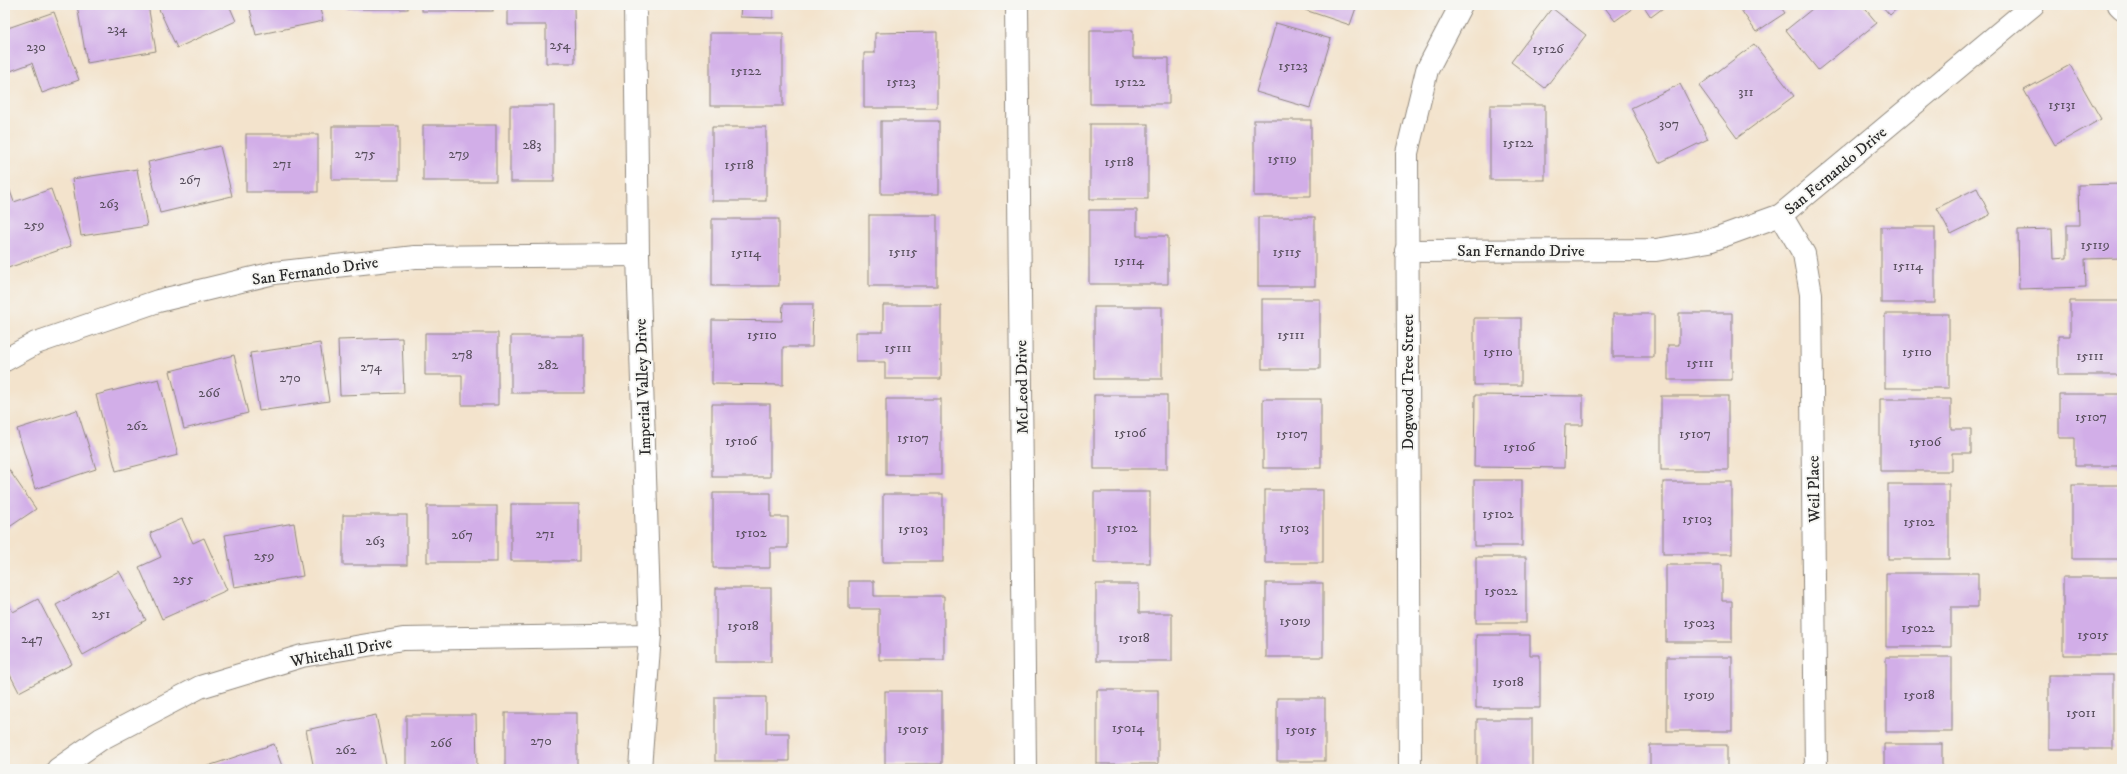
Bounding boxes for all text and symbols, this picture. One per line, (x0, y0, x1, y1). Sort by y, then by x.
house number: 234 (107, 20, 128, 38)
house number: 254 (549, 36, 571, 54)
house number: 230 (26, 38, 46, 56)
house number: 15126 (1532, 40, 1564, 58)
house number: 15123 (1278, 57, 1308, 75)
house number: 15122 (731, 62, 762, 80)
house number: 15123 (886, 73, 916, 91)
house number: 15122 (1115, 73, 1146, 91)
house number: 311 (1738, 83, 1754, 101)
house number: 15131 (2048, 96, 2076, 114)
house number: 307 (1659, 115, 1679, 133)
street label: San Fernando Drive (1780, 122, 1891, 219)
house number: 15122 (1503, 134, 1534, 152)
house number: 283 (522, 136, 542, 154)
house number: 275 (355, 145, 375, 163)
house number: 279 (449, 145, 469, 163)
house number: 15119 (1267, 150, 1297, 168)
house number: 15118 (1104, 153, 1134, 171)
house number: 271 (272, 155, 292, 173)
house number: 15118 (724, 156, 754, 174)
house number: 267 (179, 171, 201, 189)
house number: 263 (99, 195, 119, 213)
house number: 259 (24, 216, 44, 234)
house number: 15119 (2080, 236, 2110, 254)
street label: San Fernando Drive (1457, 241, 1585, 261)
house number: 15115 (888, 243, 918, 261)
house number: 15115 (1272, 243, 1302, 261)
house number: 15114 (731, 244, 762, 262)
street label: San Fernando Drive (251, 252, 380, 290)
house number: 15114 (1114, 252, 1145, 270)
house number: 15114 (1893, 257, 1924, 275)
street label: Dogwood Tree Street (1398, 314, 1418, 450)
street label: Imperial Valley Drive (631, 318, 655, 456)
house number: 15110 (747, 326, 777, 344)
house number: 15111 (1277, 326, 1305, 344)
house number: 15111 (884, 339, 912, 357)
street label: McLeod Drive (1011, 339, 1033, 434)
house number: 15110 (1483, 343, 1513, 361)
house number: 15110 (1902, 343, 1932, 361)
house number: 278 (452, 346, 472, 364)
house number: 15111 (2076, 347, 2104, 365)
house number: 15111 (1686, 354, 1714, 372)
house number: 282 (538, 356, 559, 374)
house number: 274 (360, 358, 383, 376)
house number: 270 (279, 369, 301, 387)
house number: 266 (198, 384, 220, 402)
house number: 15107 (2075, 408, 2107, 426)
house number: 262 (126, 417, 148, 435)
house number: 15106 (1114, 424, 1147, 442)
house number: 15107 (1276, 425, 1308, 443)
house number: 15107 (1679, 425, 1711, 443)
house number: 15107 (897, 429, 929, 447)
house number: 15106 (725, 432, 758, 450)
house number: 15106 (1909, 433, 1942, 451)
house number: 15106 (1503, 438, 1536, 456)
street label: Weil Place (1803, 455, 1825, 524)
house number: 15102 (1482, 505, 1514, 523)
house number: 15103 (1682, 510, 1712, 528)
house number: 15102 (1903, 513, 1935, 531)
house number: 15102 (1106, 519, 1138, 537)
house number: 15103 (1279, 519, 1309, 537)
house number: 15103 (898, 520, 928, 538)
house number: 15102 (735, 524, 767, 542)
house number: 271 (535, 525, 555, 543)
house number: 267 (451, 526, 473, 544)
house number: 263 (365, 532, 385, 550)
house number: 259 (254, 547, 274, 565)
house number: 255 (173, 570, 193, 588)
house number: 15022 (1484, 582, 1518, 600)
house number: 251 (92, 605, 110, 623)
house number: 15019 (1279, 612, 1311, 630)
house number: 15023 (1683, 614, 1715, 632)
house number: 15018 (727, 617, 759, 635)
house number: 15022 (1901, 619, 1935, 637)
house number: 15015 (2077, 626, 2109, 644)
house number: 15018 (1118, 629, 1150, 647)
house number: 247 (21, 630, 43, 648)
street label: Whitehall Drive (288, 632, 394, 672)
house number: 15018 (1492, 673, 1524, 691)
house number: 15019 (1683, 686, 1715, 704)
house number: 15018 (1903, 686, 1935, 704)
house number: 15011 (2066, 704, 2096, 722)
house number: 15014 (1112, 719, 1145, 737)
house number: 15015 (897, 720, 929, 738)
house number: 15015 (1285, 721, 1317, 739)
house number: 270 (530, 732, 552, 750)
house number: 266 (430, 734, 452, 752)
house number: 262 (335, 741, 357, 759)

